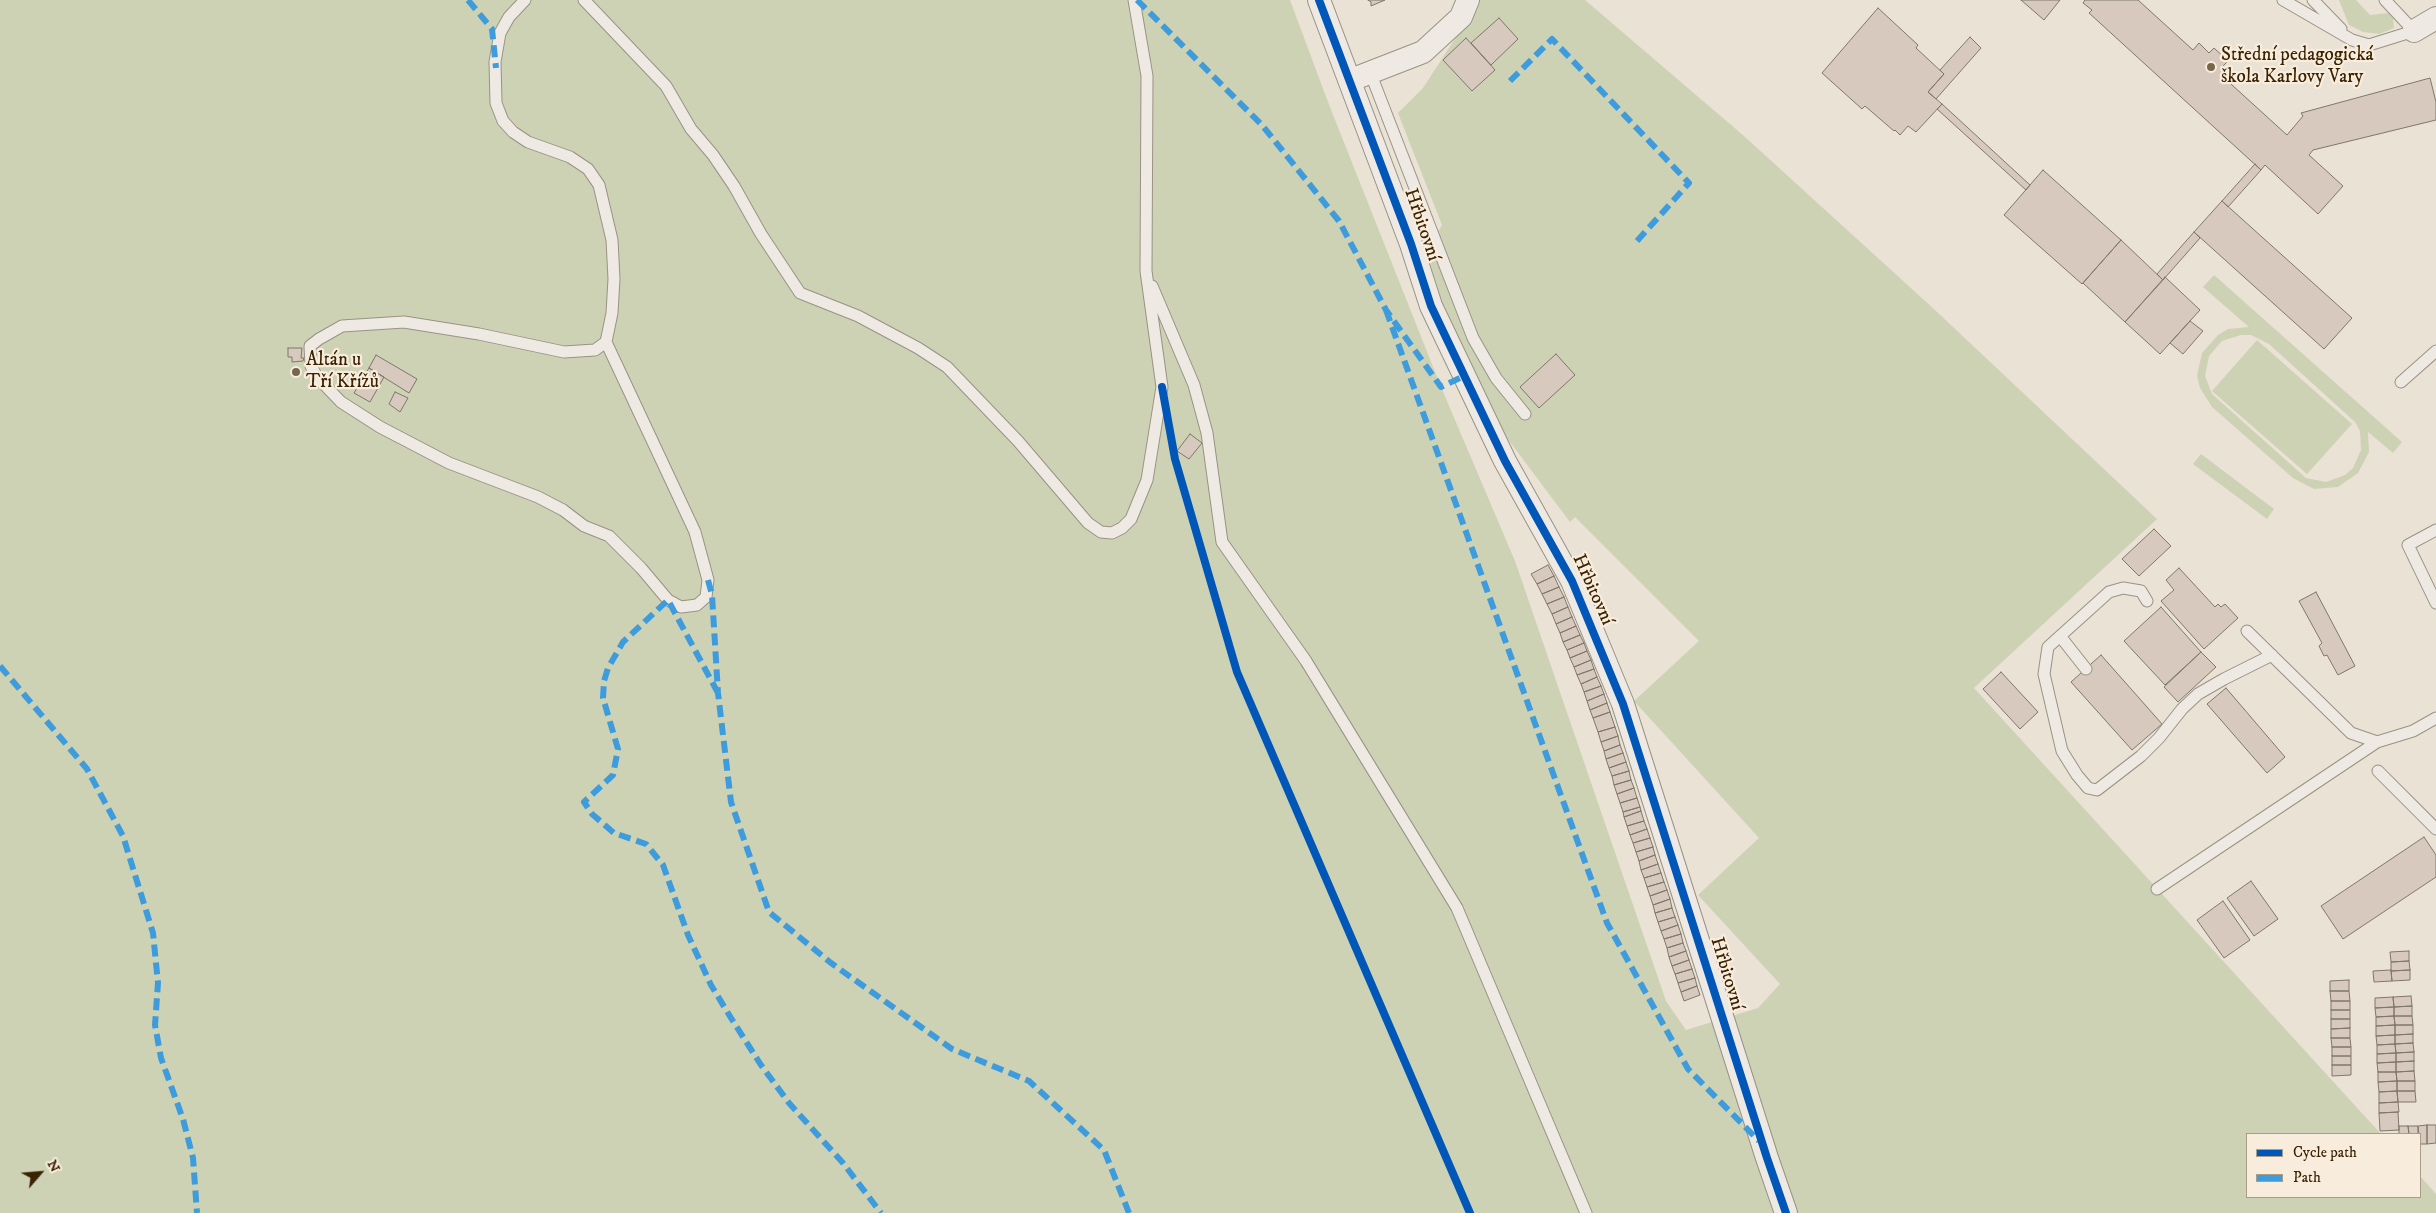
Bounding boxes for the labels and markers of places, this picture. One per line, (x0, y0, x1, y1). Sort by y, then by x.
place label: Střední pedagogická škola Karlovy Vary (2221, 45, 2374, 89)
marker: Střední pedagogická škola Karlovy Vary (2205, 61, 2217, 73)
place label: Altán u Tří Křížů (306, 350, 379, 394)
marker: Altán u Tří Křížů (290, 366, 302, 378)

